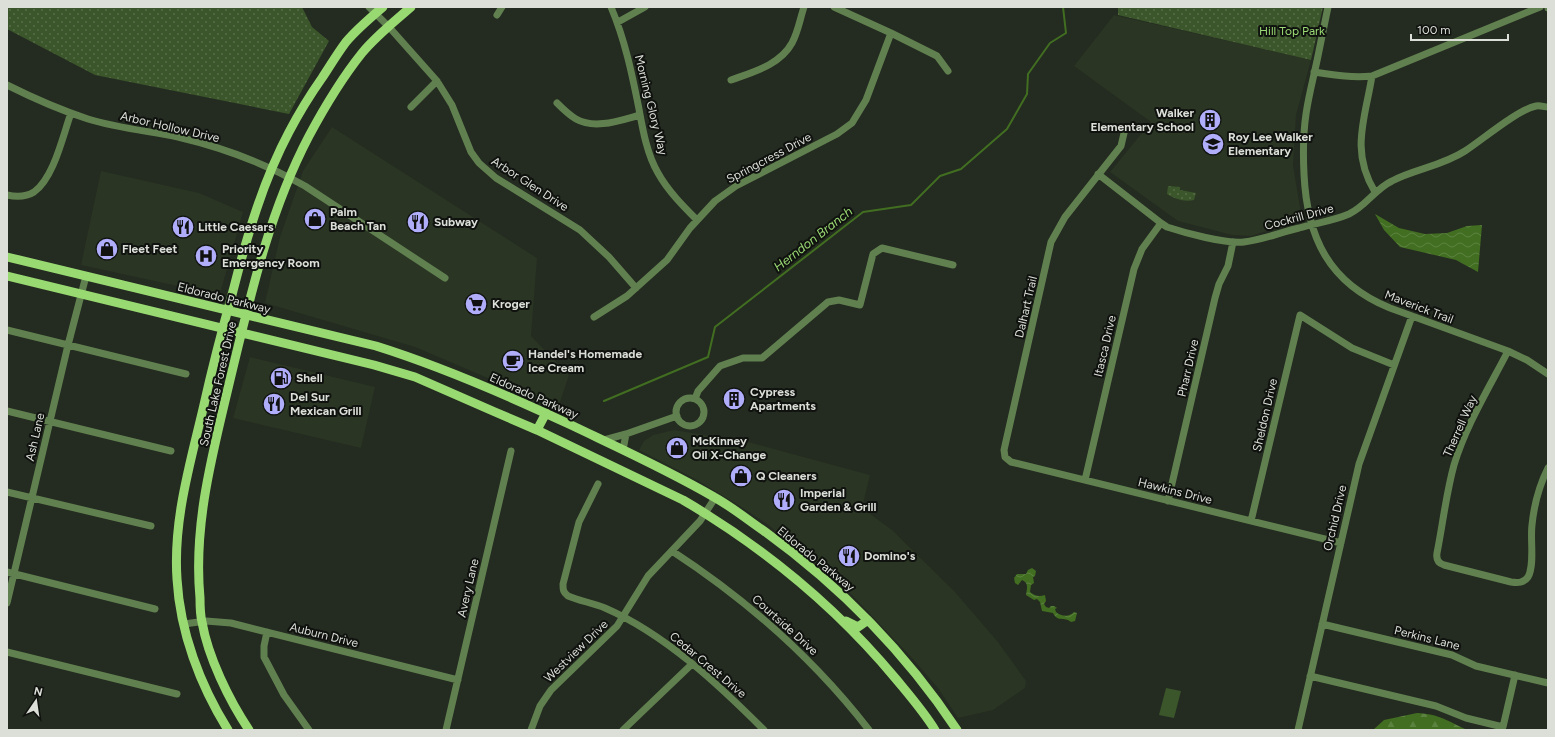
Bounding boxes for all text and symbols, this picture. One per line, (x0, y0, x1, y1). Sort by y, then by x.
scale bar (1411, 16, 1508, 42)
text: 100 m (1417, 23, 1451, 37)
park label: Hill Top Park (1259, 24, 1325, 38)
street label: Morning Glory Way (632, 53, 670, 157)
place label: Walker Elementary School (1090, 106, 1194, 134)
building icon: Walker Elementary School (1197, 107, 1223, 133)
street label: Arbor Hollow Drive (119, 109, 221, 145)
street label: Springcress Drive (724, 130, 814, 186)
place label: Roy Lee Walker Elementary (1228, 130, 1313, 158)
school or university icon: Roy Lee Walker Elementary (1200, 131, 1226, 157)
street label: Arbor Glen Drive (489, 154, 571, 214)
street label: Cockrill Drive (1263, 201, 1335, 233)
water label: Herndon Branch (771, 204, 855, 274)
place label: Palm Beach Tan (330, 205, 386, 233)
shop icon: Palm Beach Tan (302, 206, 328, 232)
restaurant icon: Subway (405, 209, 431, 235)
restaurant icon: Little Caesars (170, 214, 196, 240)
place label: Subway (434, 215, 478, 229)
place label: Little Caesars (198, 220, 274, 234)
shop icon: Fleet Feet (94, 236, 120, 262)
place label: Fleet Feet (122, 242, 177, 256)
place label: Priority Emergency Room (222, 242, 320, 270)
hospital icon: Priority Emergency Room (193, 243, 219, 269)
street label: Dalhart Trail (1012, 275, 1040, 339)
street label: Eldorado Parkway (176, 280, 273, 316)
street label: Maverick Trail (1383, 287, 1455, 327)
supermarket icon: Kroger (463, 291, 489, 317)
place label: Kroger (492, 297, 530, 311)
street label: Itasca Drive (1091, 313, 1119, 378)
street label: South Lake Forest Drive (197, 320, 239, 448)
street label: Pharr Drive (1175, 337, 1202, 398)
place label: Handel's Homemade Ice Cream (528, 347, 642, 375)
cafe icon: Handel's Homemade Ice Cream (500, 348, 526, 374)
fuel station icon: Shell (268, 365, 294, 391)
street label: Eldorado Parkway (488, 370, 581, 422)
place label: Shell (296, 371, 323, 385)
street label: Sheldon Drive (1250, 377, 1280, 453)
place label: Cypress Apartments (750, 385, 816, 413)
building icon: Cypress Apartments (721, 386, 747, 412)
place label: Del Sur Mexican Grill (290, 390, 361, 418)
restaurant icon: Del Sur Mexican Grill (261, 391, 287, 417)
street label: Therrell Way (1440, 392, 1480, 459)
street label: Ash Lane (23, 411, 47, 462)
place label: McKinney Oil X-Change (692, 434, 766, 462)
shop icon: McKinney Oil X-Change (664, 435, 690, 461)
shop icon: Q Cleaners (728, 463, 754, 489)
place label: Q Cleaners (756, 469, 817, 483)
street label: Hawkins Drive (1136, 475, 1214, 507)
street label: Orchid Drive (1321, 483, 1349, 552)
place label: Imperial Garden & Grill (800, 486, 877, 514)
restaurant icon: Imperial Garden & Grill (771, 487, 797, 513)
street label: Eldorado Parkway (775, 524, 858, 595)
restaurant icon: Domino's (836, 543, 862, 569)
place label: Domino's (864, 549, 916, 563)
street label: Avery Lane (454, 557, 482, 619)
street label: Courtside Drive (749, 592, 821, 658)
street label: Westview Drive (541, 617, 611, 685)
street label: Auburn Drive (288, 620, 360, 650)
street label: Perkins Lane (1393, 623, 1462, 653)
street label: Cedar Crest Drive (667, 629, 749, 701)
north arrow (16, 681, 56, 721)
text: N (33, 684, 44, 699)

